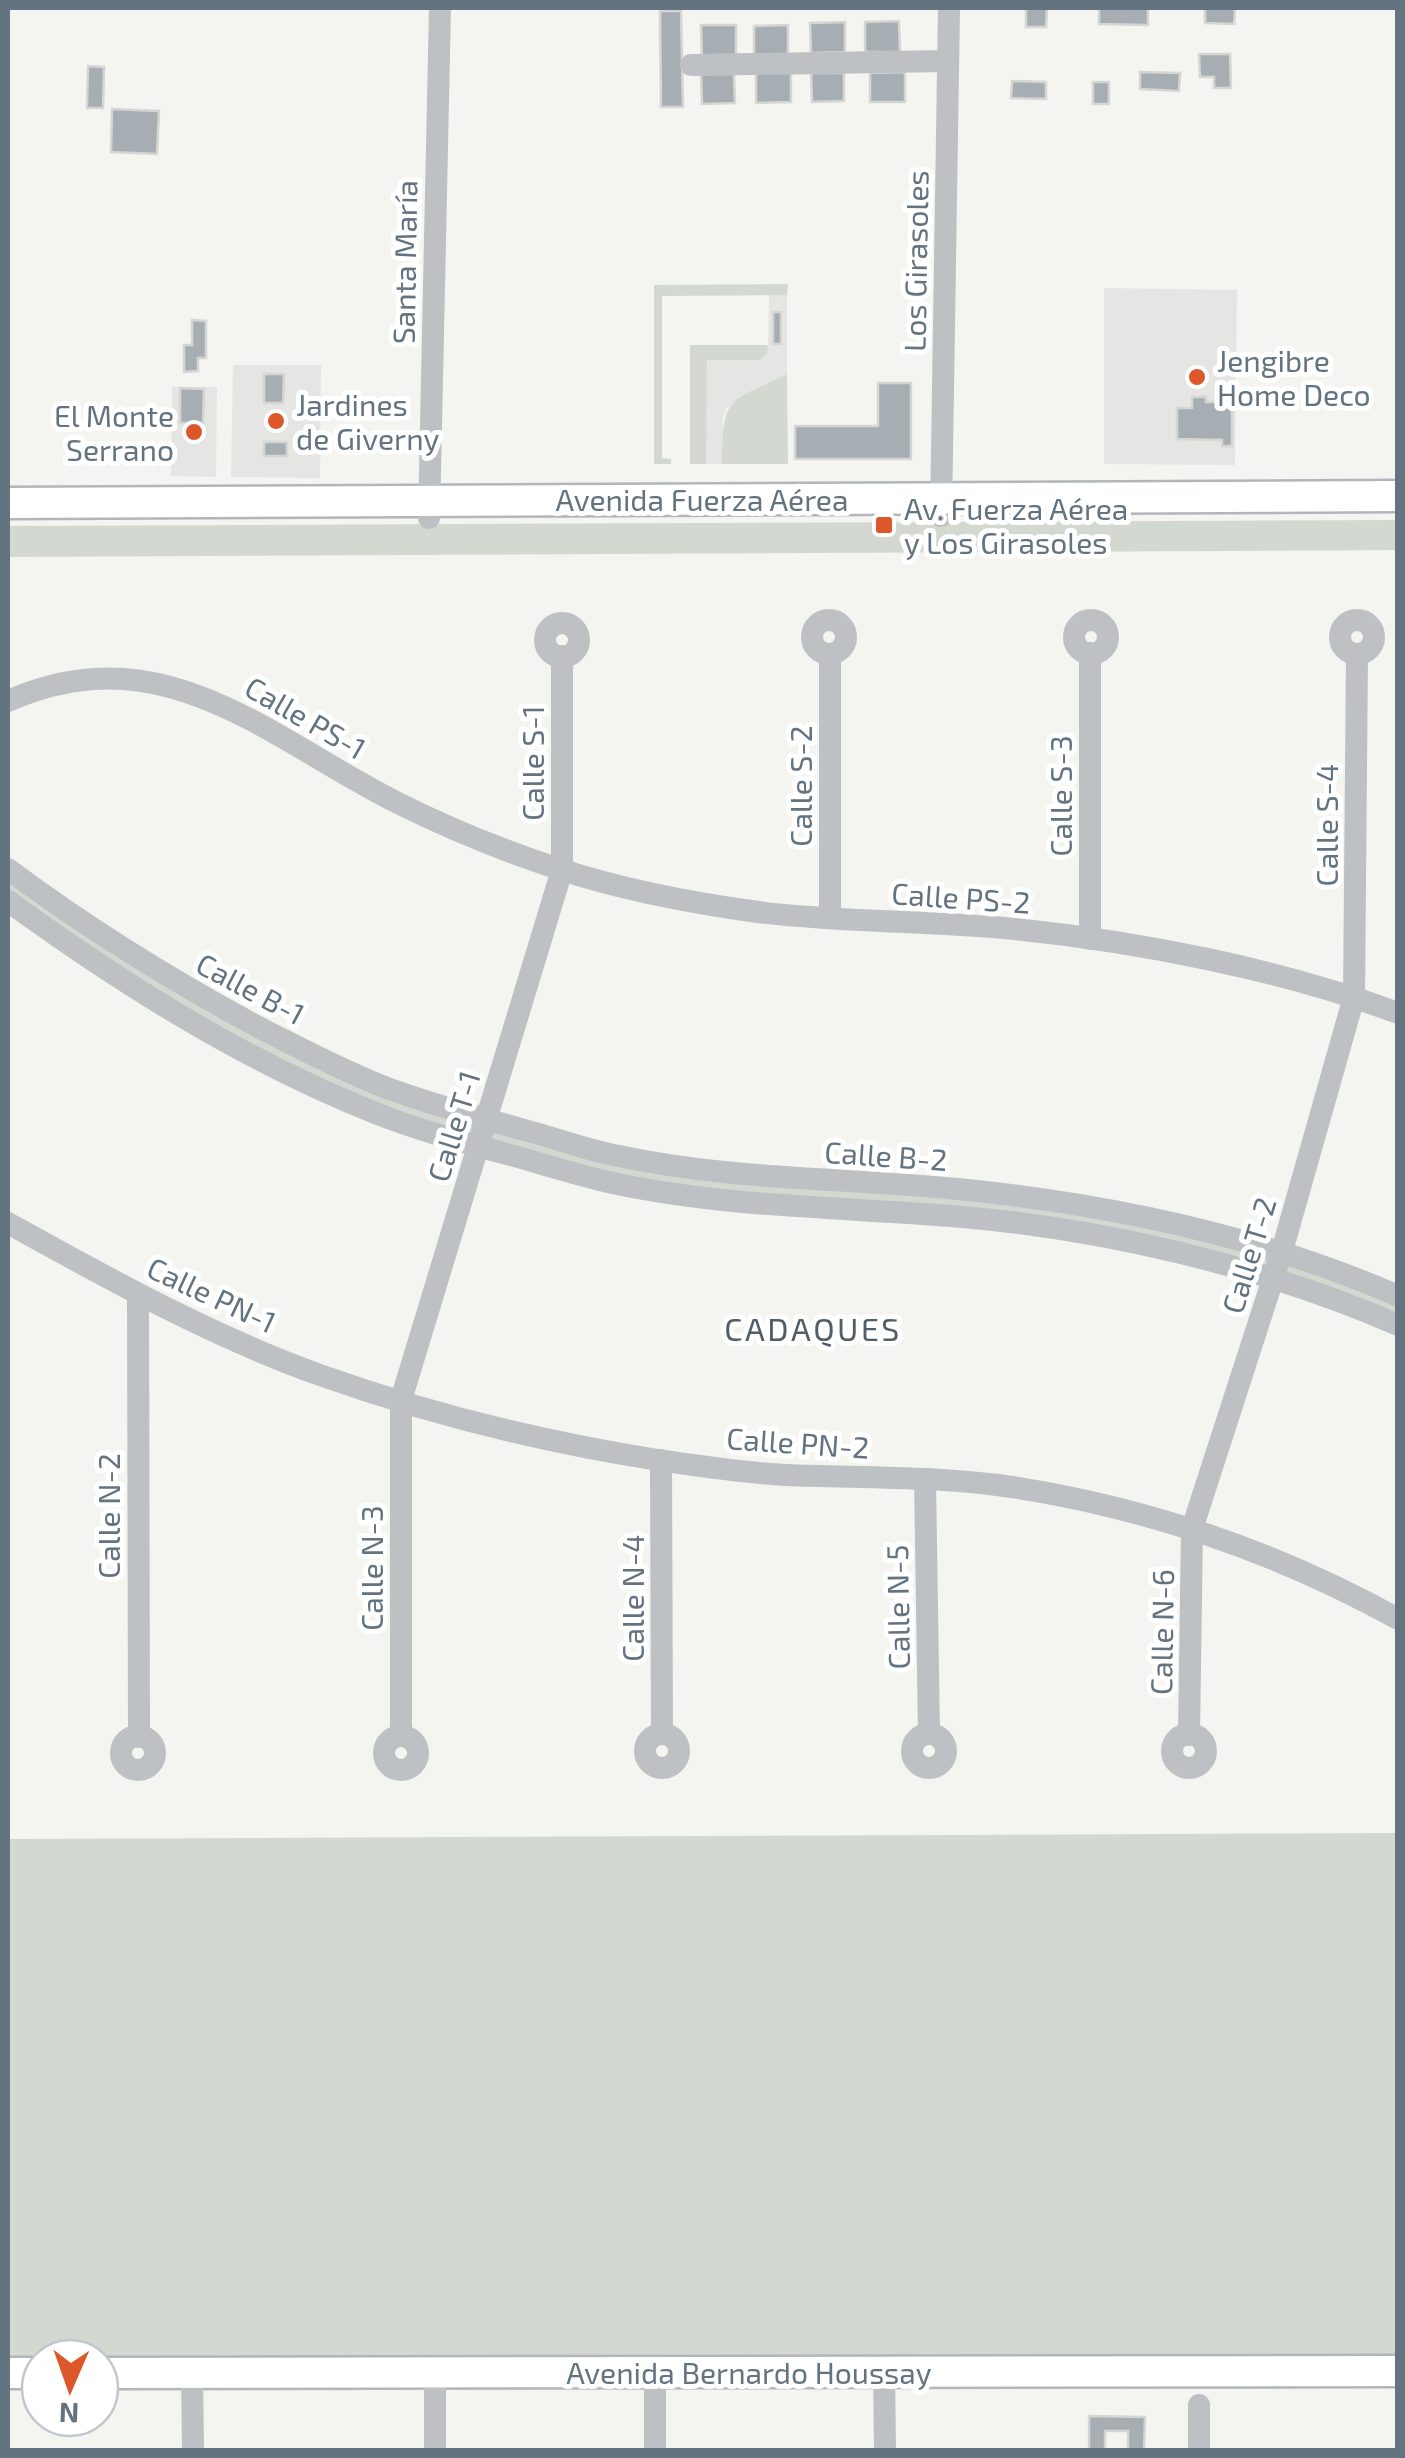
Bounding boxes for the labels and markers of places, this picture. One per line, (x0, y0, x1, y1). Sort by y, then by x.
place label: Jengibre Home Deco (1217, 342, 1371, 412)
marker: Jengibre Home Deco (1186, 366, 1208, 388)
place label: Jardines de Giverny (296, 386, 440, 456)
place label: El Monte Serrano (54, 397, 174, 467)
marker: Jardines de Giverny (265, 410, 287, 432)
marker: El Monte Serrano (183, 421, 205, 443)
place label: Av. Fuerza Aérea y Los Girasoles (904, 490, 1128, 560)
marker: Av. Fuerza Aérea y Los Girasoles (873, 514, 895, 536)

